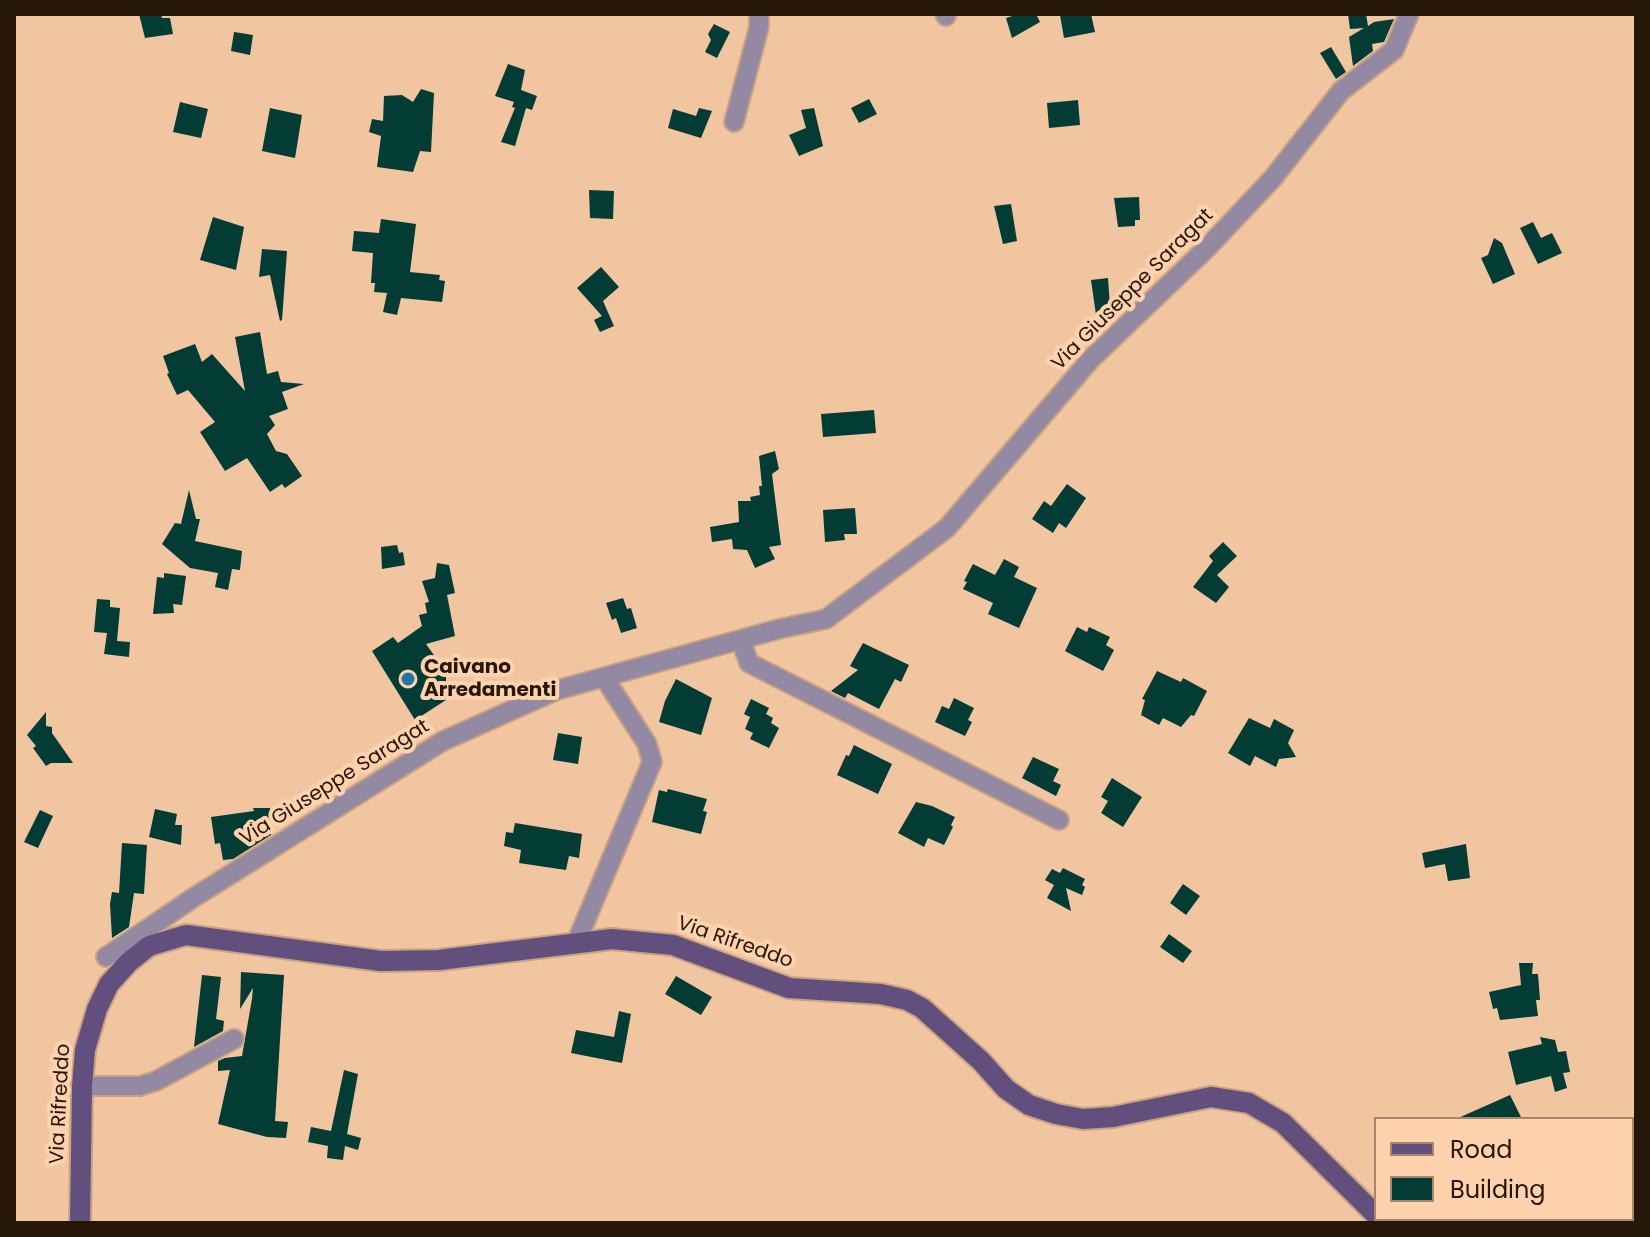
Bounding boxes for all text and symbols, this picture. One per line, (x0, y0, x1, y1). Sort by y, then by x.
street label: Via Giuseppe Saragat (1047, 204, 1219, 376)
place label: Caivano Arredamenti (424, 656, 556, 703)
marker: Caivano Arredamenti (399, 670, 417, 688)
street label: Via Giuseppe Saragat (236, 715, 434, 851)
street label: Via Rifreddo (674, 912, 796, 974)
street label: Via Rifreddo (46, 1043, 76, 1165)
legend (1374, 1117, 1634, 1221)
text: Road (1450, 1133, 1512, 1166)
text: Building (1450, 1173, 1546, 1206)

